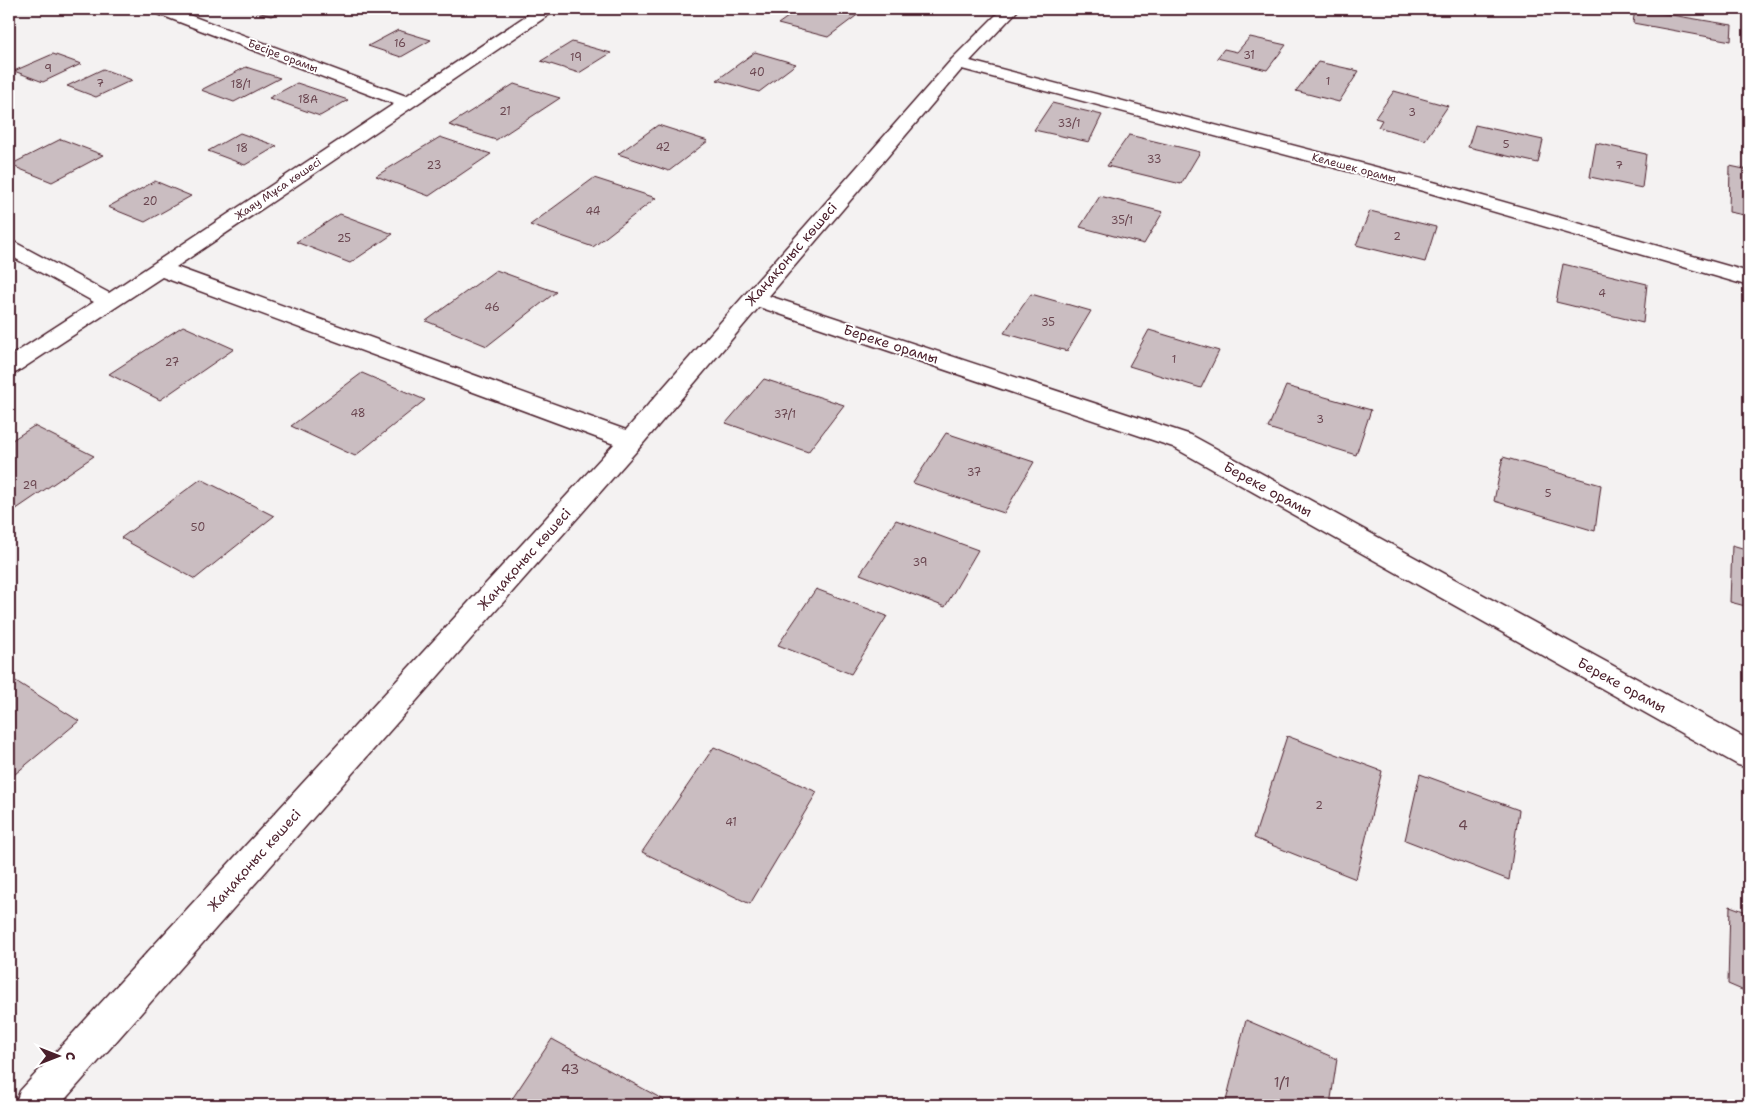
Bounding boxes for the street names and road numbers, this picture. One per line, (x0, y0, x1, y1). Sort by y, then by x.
street label: Бесіре орамы (246, 36, 320, 76)
street label: Келешек орамы (1310, 150, 1398, 186)
street label: Жаяу Мұса көшесі (232, 154, 324, 224)
street label: Жаңақоныс көшесі (741, 199, 841, 309)
street label: Береке орамы (841, 320, 941, 368)
street label: Береке орамы (1220, 457, 1316, 521)
street label: Жаңақоныс көшесі (473, 504, 575, 614)
street label: Береке орамы (1574, 653, 1670, 717)
street label: Жаңақоныс көшесі (203, 805, 305, 915)

